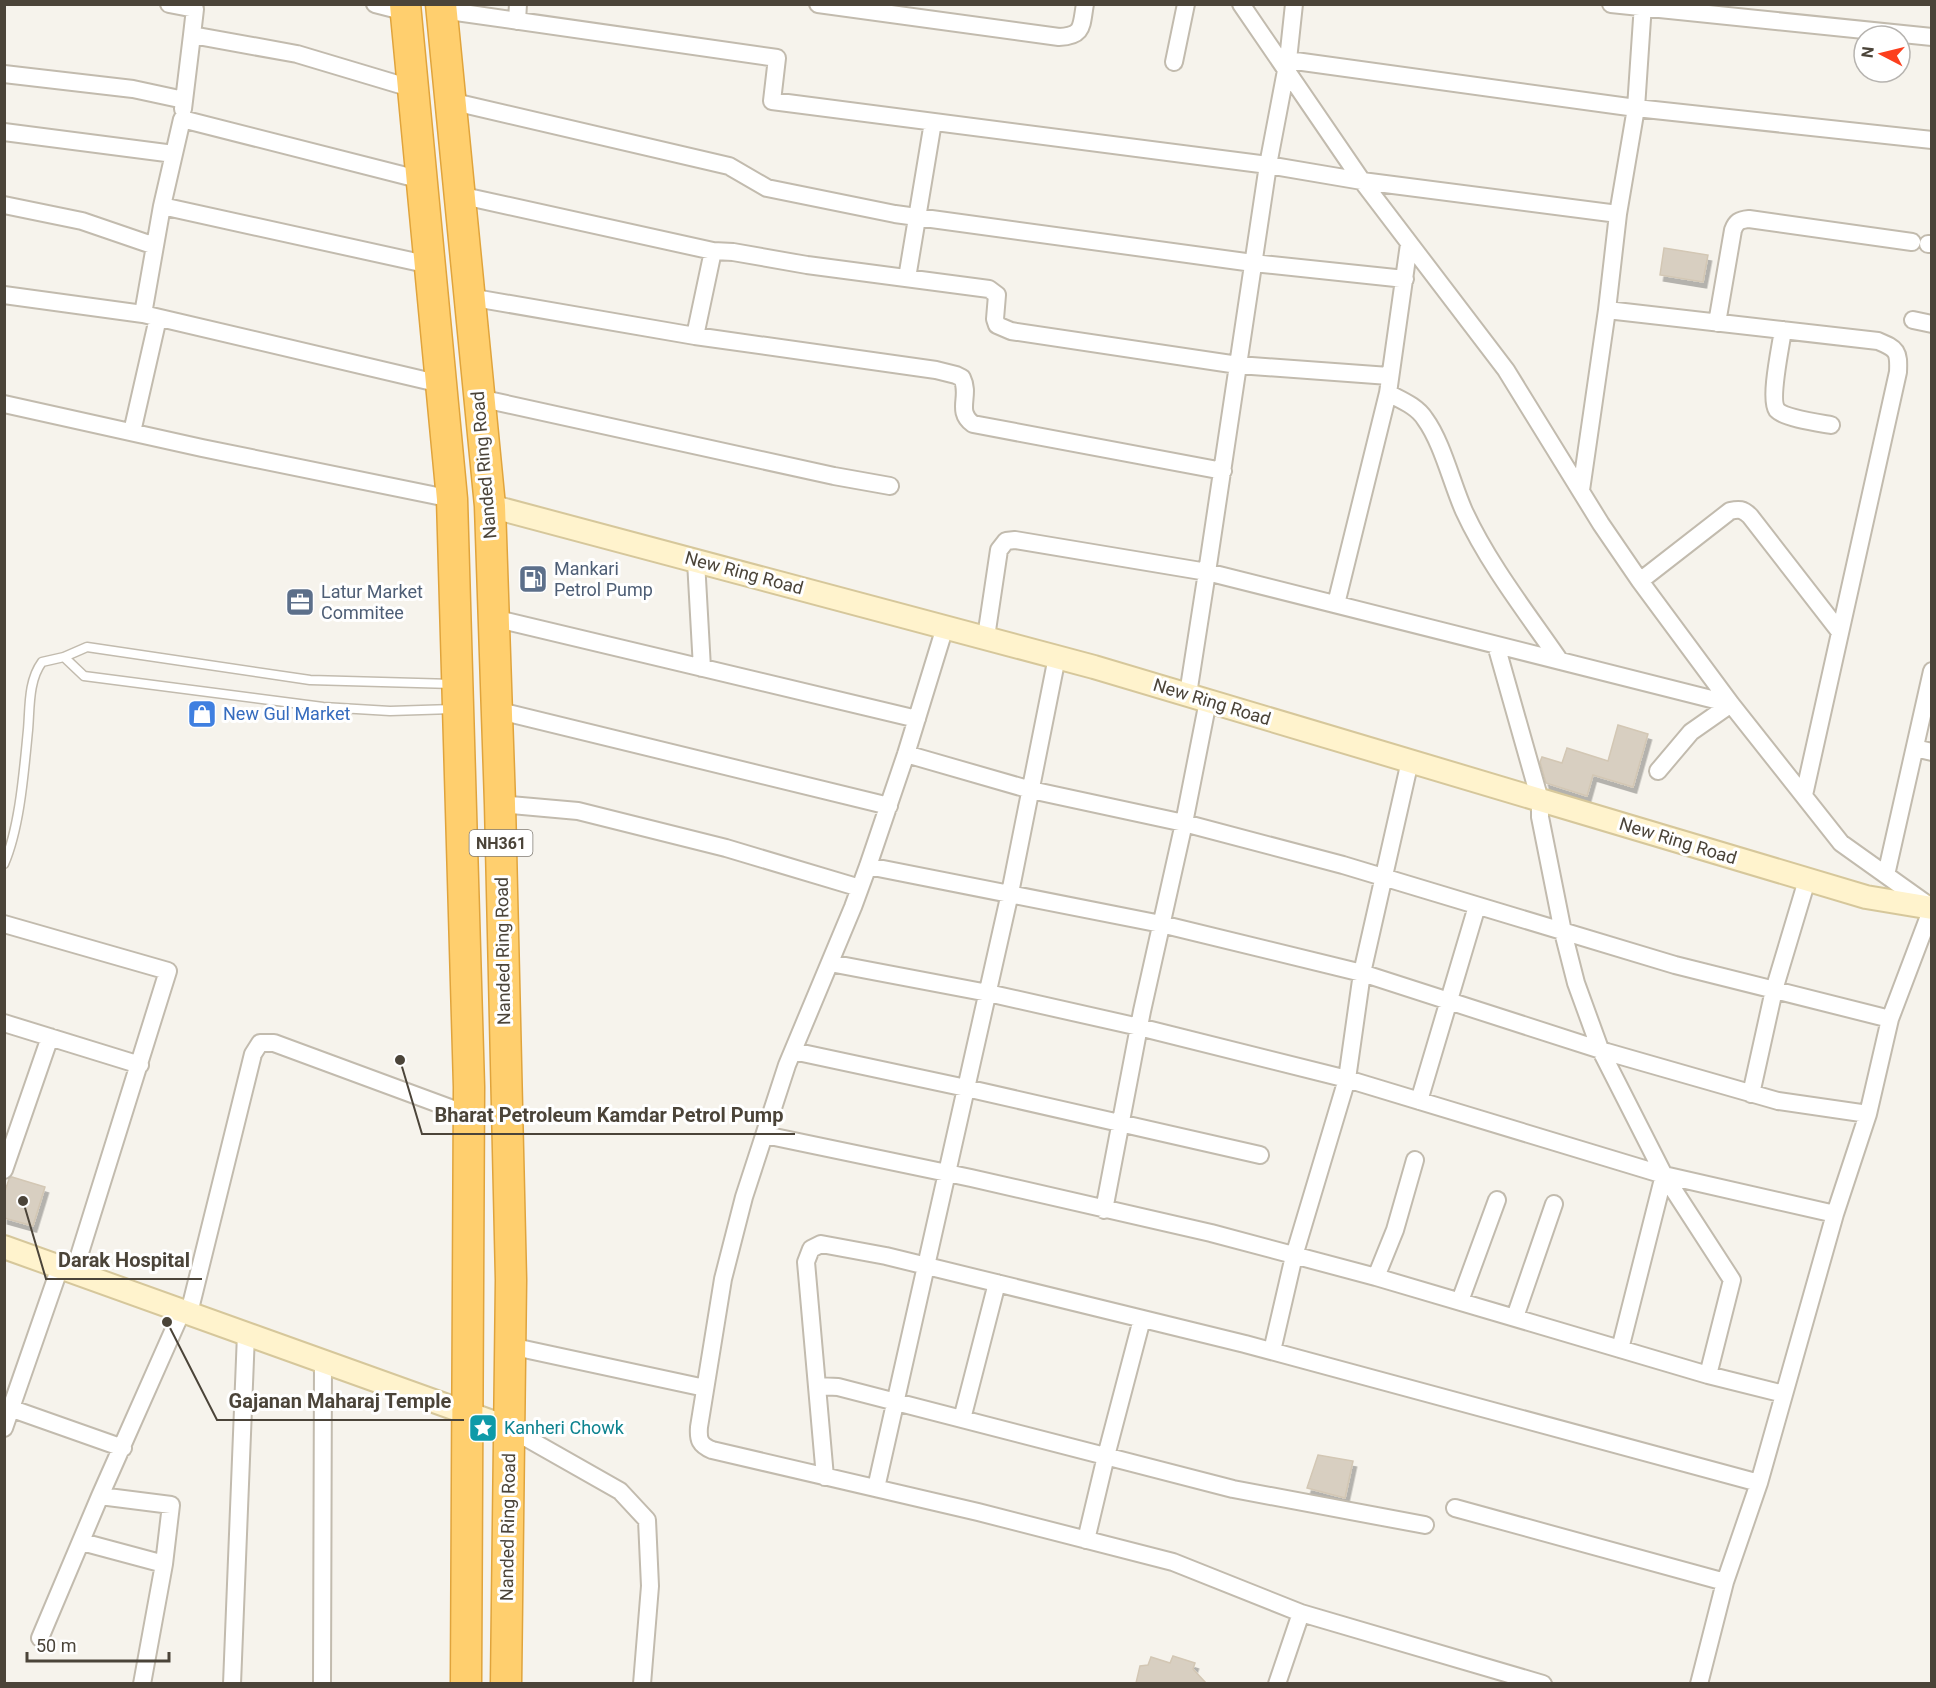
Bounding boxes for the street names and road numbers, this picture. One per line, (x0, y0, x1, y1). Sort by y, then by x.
street label: Nanded Ring Road (467, 390, 500, 540)
street label: New Ring Road (683, 547, 806, 598)
street label: New Ring Road (1151, 674, 1273, 729)
street label: New Ring Road (1617, 813, 1739, 868)
road number: NH361 (470, 830, 532, 856)
street label: Nanded Ring Road (491, 877, 514, 1025)
street label: Nanded Ring Road (496, 1453, 519, 1601)

